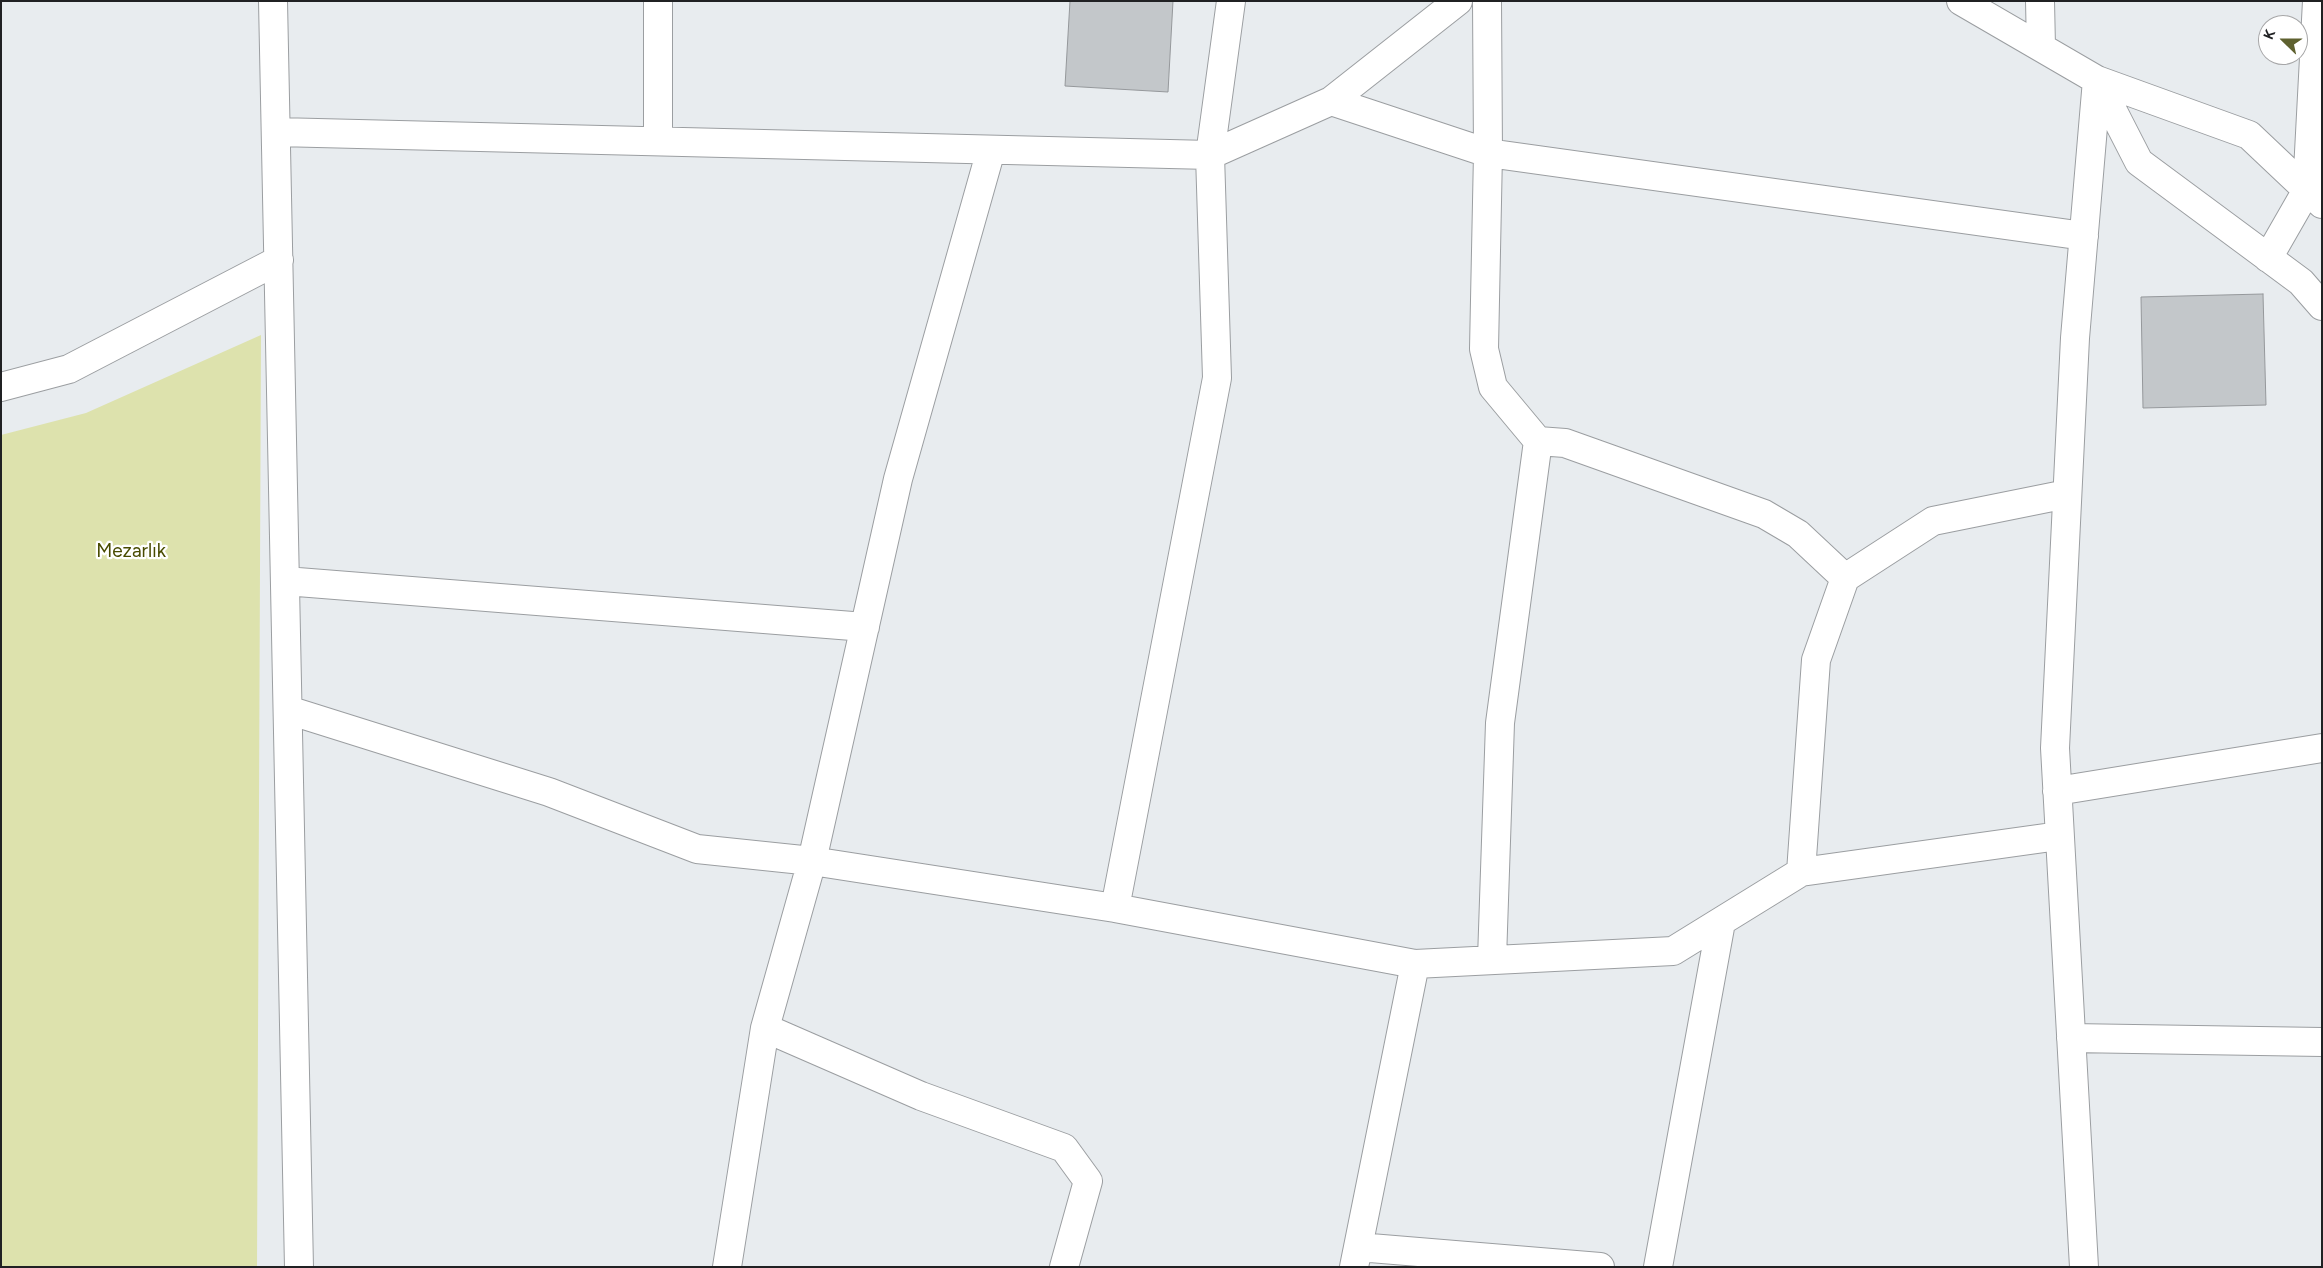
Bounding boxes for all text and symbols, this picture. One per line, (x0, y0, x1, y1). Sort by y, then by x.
north arrow (2258, 15, 2308, 65)
text: K (2260, 27, 2279, 42)
park label: Mezarlık (96, 540, 166, 562)

